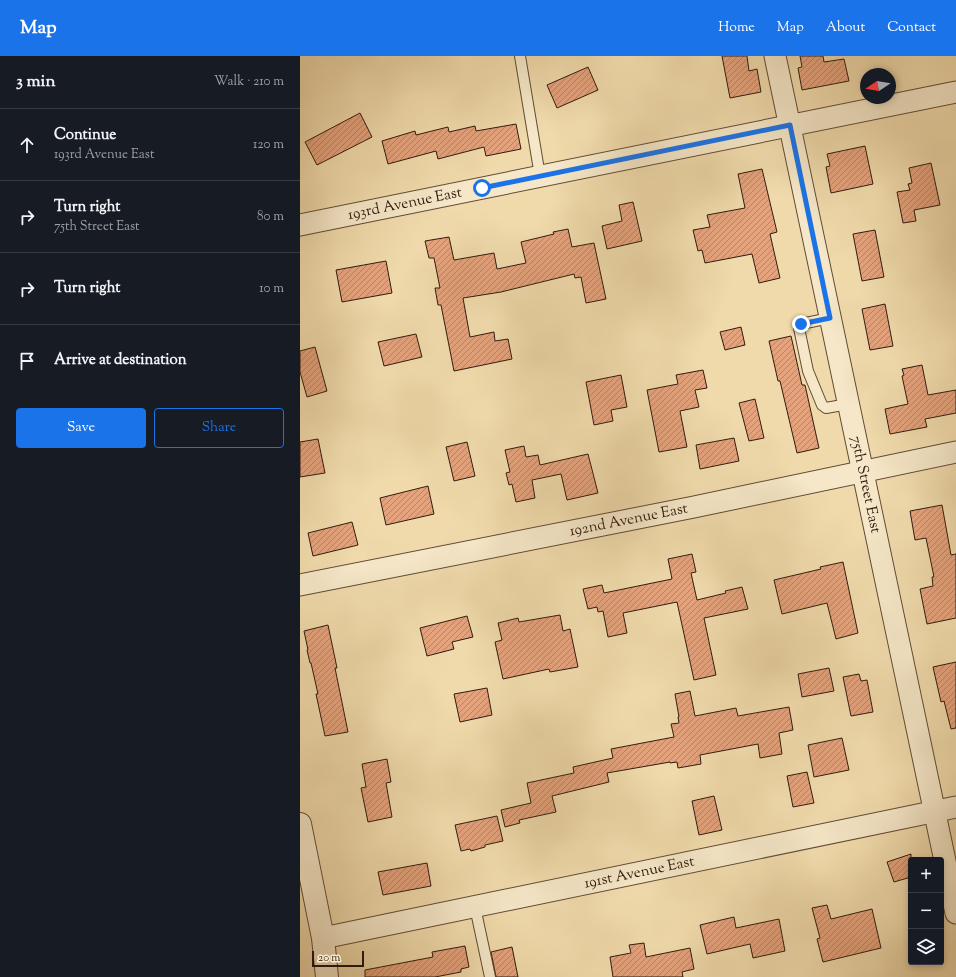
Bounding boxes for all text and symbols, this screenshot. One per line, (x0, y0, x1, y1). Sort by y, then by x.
text: Map (20, 15, 57, 42)
text: Home (718, 18, 755, 38)
text: Map (777, 18, 804, 38)
text: About (826, 18, 865, 38)
text: Contact (887, 18, 936, 38)
north arrow (860, 68, 896, 104)
text: 3 min (16, 70, 55, 94)
text: Walk · 210 m (214, 73, 284, 91)
text: Continue (54, 125, 116, 146)
icon: ahead (16, 134, 38, 156)
text: 120 m (253, 136, 284, 154)
text: 193rd Avenue East (54, 146, 154, 164)
route start (473, 179, 491, 197)
street label: 193rd Avenue East (346, 182, 464, 226)
text: Turn right (54, 197, 120, 218)
icon: right (16, 206, 38, 228)
text: 80 m (257, 208, 284, 226)
text: 75th Street East (54, 218, 140, 236)
icon: right (16, 278, 38, 300)
text: Turn right (54, 278, 120, 299)
text: 10 m (259, 280, 284, 298)
route end (792, 315, 810, 333)
icon: arrive (16, 350, 38, 372)
text: Arrive at destination (54, 350, 187, 371)
button: Save (16, 408, 146, 448)
button: Share (154, 408, 284, 448)
street label: 75th Street East (845, 434, 886, 535)
street label: 192nd Avenue East (568, 498, 690, 542)
street label: 191st Avenue East (582, 851, 696, 894)
map controls (908, 857, 944, 965)
button: + (908, 857, 944, 893)
button: − (908, 893, 944, 929)
button: layers (908, 929, 944, 965)
scale bar (312, 949, 364, 968)
text: 20 m (318, 950, 340, 966)

